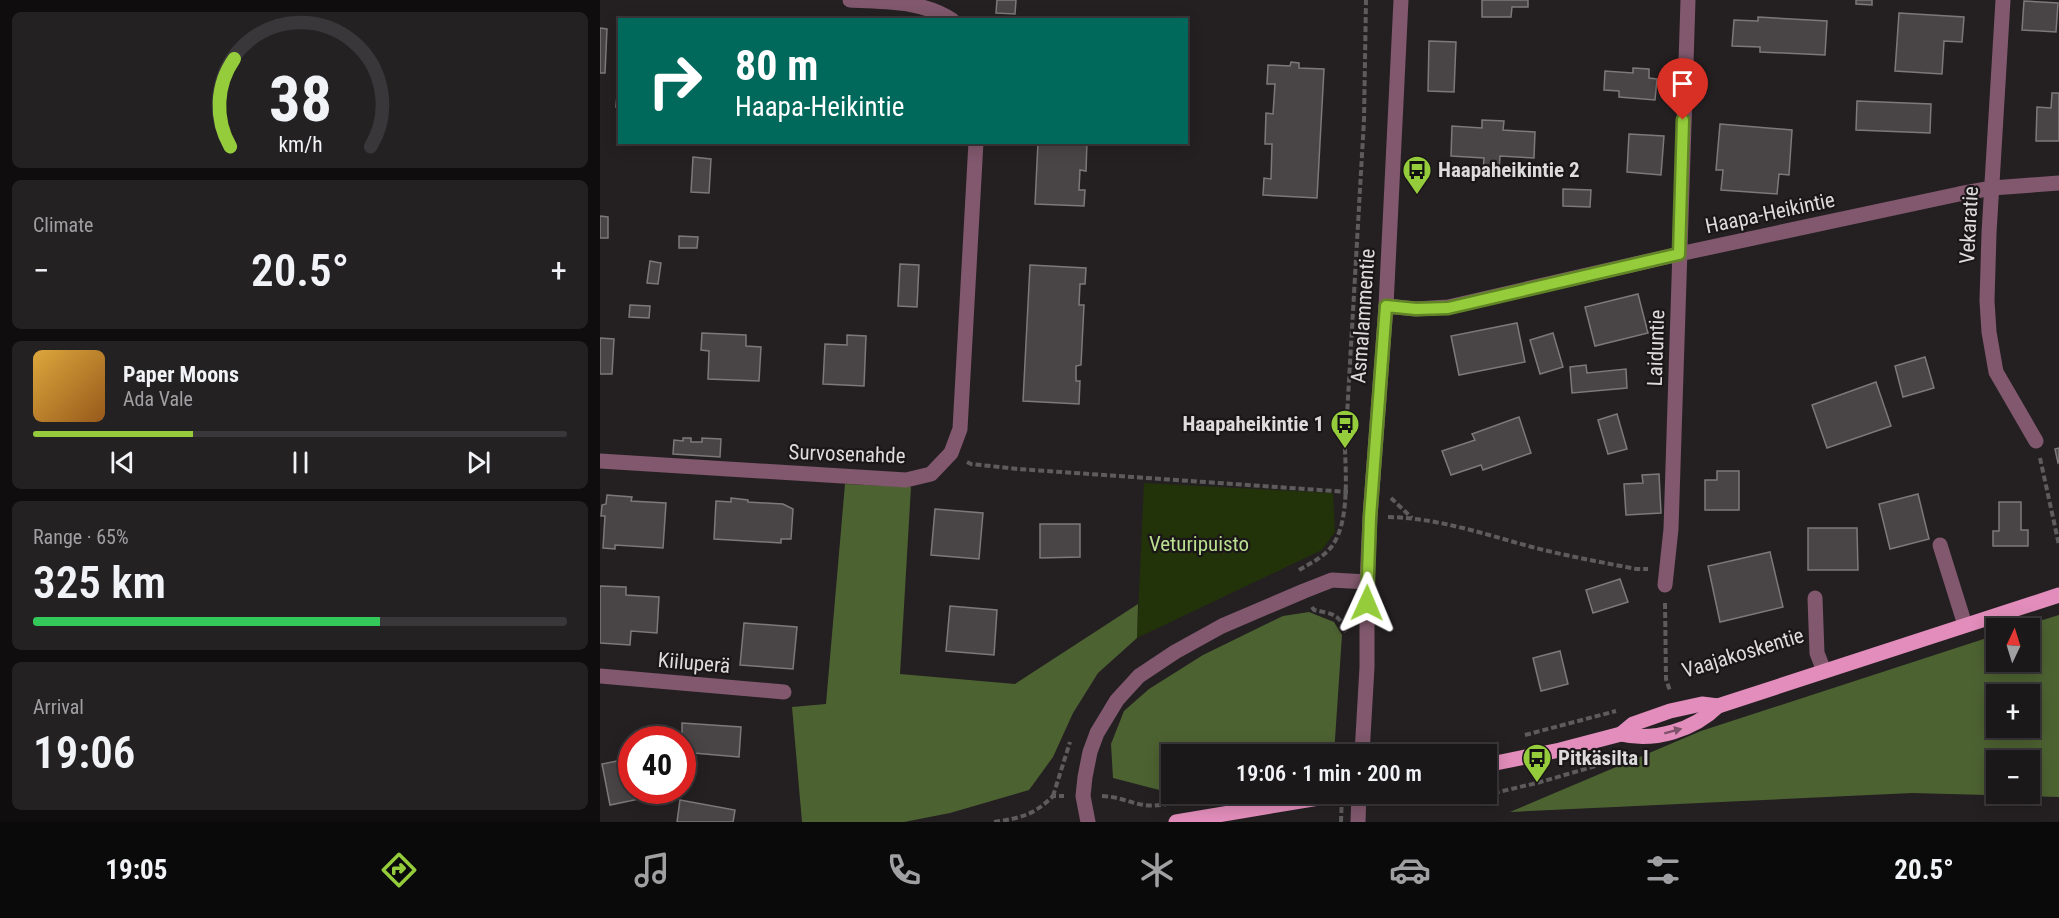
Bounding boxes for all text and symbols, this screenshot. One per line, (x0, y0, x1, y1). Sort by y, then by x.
text: 80 m (735, 41, 818, 90)
icon: right (636, 42, 714, 120)
pin (1657, 58, 1708, 120)
text: 38 (268, 63, 332, 136)
icon: arrive (1666, 67, 1699, 100)
text: Haapa-Heikintie (735, 91, 904, 123)
text: km/h (278, 132, 322, 157)
bus stop icon: Haapaheikintie 2 (1401, 154, 1433, 196)
place label: Haapaheikintie 2 (1438, 158, 1580, 182)
street label: Vekaratie (1955, 185, 1983, 264)
street label: Haapa-Heikintie (1703, 188, 1837, 238)
text: Climate (33, 213, 93, 237)
text: 20.5° (251, 244, 349, 297)
street label: Asmalammentie (1346, 248, 1380, 384)
text: − (33, 251, 50, 290)
text: + (551, 251, 567, 290)
street label: Laiduntie (1643, 309, 1669, 387)
text: Paper Moons (123, 362, 239, 387)
text: Ada Vale (123, 387, 193, 411)
bus stop icon: Haapaheikintie 1 (1329, 408, 1361, 450)
place label: Haapaheikintie 1 (1182, 412, 1324, 436)
street label: Survosenahde (788, 440, 906, 468)
icon: previous (106, 446, 139, 479)
icon: pause (284, 446, 317, 479)
icon: next (462, 446, 495, 479)
text: Range · 65% (33, 525, 129, 549)
park label: Veturipuisto (1149, 532, 1249, 556)
text: 325 km (33, 556, 166, 609)
position arrow (1335, 571, 1399, 635)
north arrow (1986, 618, 2040, 672)
map controls (1986, 618, 2040, 804)
street label: Vaajakoskentie (1679, 623, 1807, 683)
street label: Kiiluperä (657, 648, 731, 678)
button: + (1986, 684, 2040, 738)
text: Arrival (33, 695, 84, 719)
text: 19:06 (33, 726, 135, 779)
speed limit sign: 40 (618, 726, 696, 804)
one-way arrow (1664, 726, 1682, 735)
bus stop icon: Pitkäsilta I (1521, 742, 1553, 784)
place label: Pitkäsilta I (1558, 746, 1649, 770)
button: − (1986, 750, 2040, 804)
text: 19:06 · 1 min · 200 m (1236, 761, 1422, 786)
icon: directions (378, 849, 420, 891)
icon: music (631, 849, 673, 891)
icon: phone (883, 849, 925, 891)
icon: climate (1136, 849, 1178, 891)
icon: car (1389, 849, 1431, 891)
icon: filters (1642, 849, 1684, 891)
text: 19:05 (105, 854, 167, 886)
text: 20.5° (1894, 854, 1954, 886)

